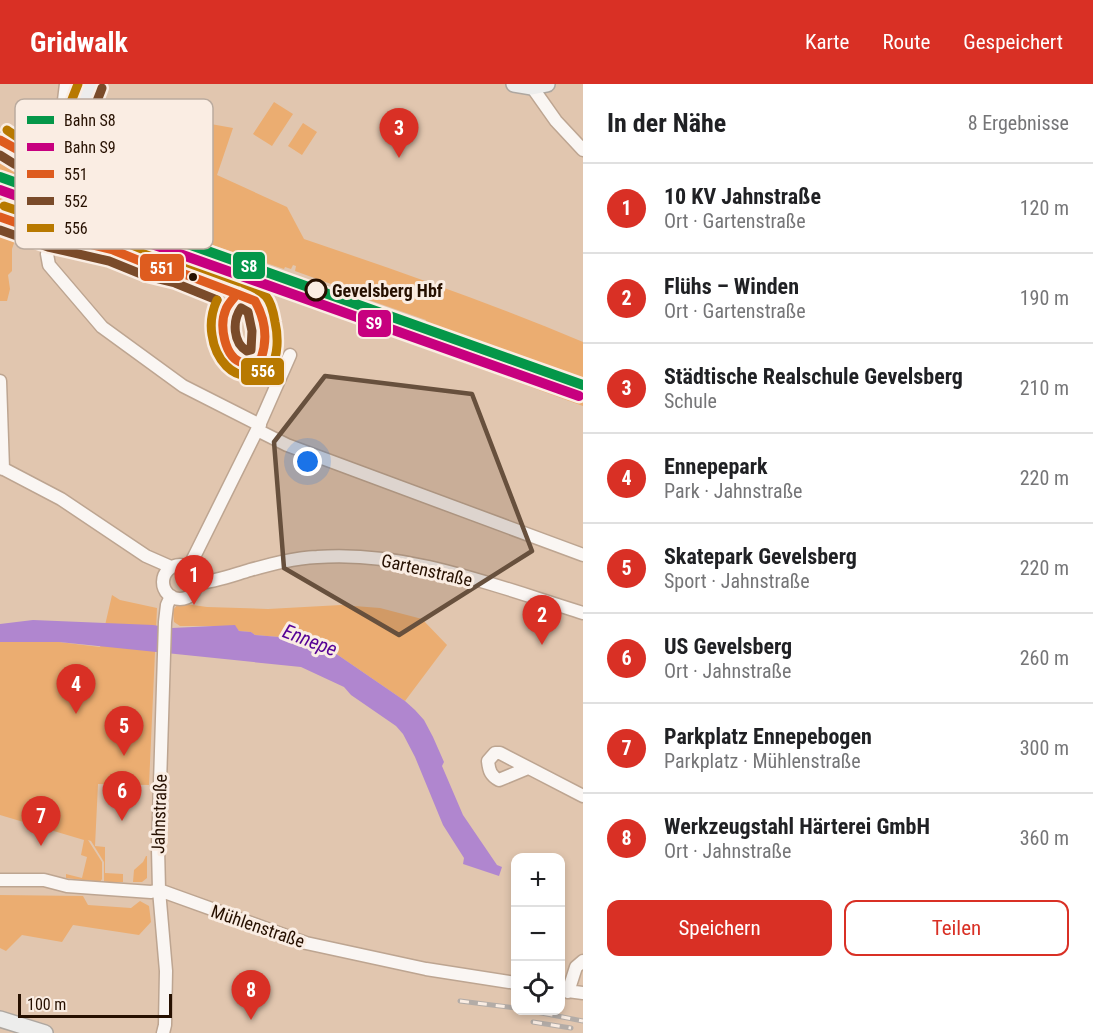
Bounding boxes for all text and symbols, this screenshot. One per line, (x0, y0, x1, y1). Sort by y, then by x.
text: Gridwalk (30, 26, 128, 59)
text: Karte (805, 30, 849, 54)
text: Route (882, 30, 930, 54)
text: Gespeichert (963, 30, 1063, 54)
legend (15, 99, 213, 249)
text: In der Nähe (607, 108, 726, 138)
pin: 3 (380, 109, 418, 158)
text: Bahn S8 (64, 111, 116, 130)
text: 8 Ergebnisse (968, 111, 1069, 135)
text: Bahn S9 (64, 138, 116, 157)
text: 551 (64, 165, 88, 184)
text: 10 KV Jahnstraße (664, 184, 821, 209)
text: 552 (64, 192, 88, 211)
text: 1 (621, 196, 632, 220)
text: 120 m (1020, 196, 1069, 220)
text: Ort · Gartenstraße (664, 209, 806, 233)
text: 556 (64, 219, 88, 238)
line badge: S8 (232, 251, 266, 280)
line badge: 551 (139, 253, 185, 282)
text: S8 (241, 257, 257, 276)
text: 551 (150, 259, 174, 278)
unlabelled marker (187, 271, 199, 283)
text: Flühs – Winden (664, 274, 799, 299)
marker: Gevelsberg Hbf (305, 279, 327, 301)
place label: Gevelsberg Hbf (332, 280, 443, 301)
text: 2 (621, 286, 632, 310)
text: 190 m (1020, 286, 1069, 310)
text: Ort · Gartenstraße (664, 299, 806, 323)
line badge: S9 (357, 309, 392, 338)
text: S9 (366, 314, 382, 333)
line badge: 556 (240, 357, 285, 386)
text: 556 (251, 362, 275, 381)
text: Städtische Realschule Gevelsberg (664, 364, 963, 389)
text: 3 (621, 376, 632, 400)
text: 210 m (1020, 376, 1069, 400)
text: Schule (664, 389, 717, 413)
your location (293, 447, 322, 476)
text: Ennepepark (664, 454, 767, 479)
text: 4 (621, 466, 632, 490)
text: 220 m (1020, 466, 1069, 490)
text: Park · Jahnstraße (664, 479, 802, 503)
text: Skatepark Gevelsberg (664, 544, 857, 569)
street label: Gartenstraße (379, 549, 475, 591)
pin: 1 (174, 556, 214, 605)
text: 5 (621, 556, 632, 580)
text: 220 m (1020, 556, 1069, 580)
text: Sport · Jahnstraße (664, 569, 810, 593)
pin: 2 (522, 596, 562, 645)
water label: Ennepe (279, 619, 341, 661)
text: US Gevelsberg (664, 634, 792, 659)
text: 6 (621, 646, 632, 670)
text: 260 m (1020, 646, 1069, 670)
text: Ort · Jahnstraße (664, 659, 791, 683)
pin: 4 (56, 664, 96, 714)
pin: 5 (104, 706, 144, 756)
text: Parkplatz Ennepebogen (664, 724, 872, 749)
text: 7 (621, 736, 632, 760)
text: 300 m (1020, 736, 1069, 760)
text: Parkplatz · Mühlenstraße (664, 749, 861, 773)
pin: 6 (102, 772, 142, 821)
street label: Jahnstraße (147, 774, 171, 854)
pin: 7 (22, 796, 60, 846)
text: Werkzeugstahl Härterei GmbH (664, 814, 930, 839)
text: 8 (621, 826, 632, 850)
text: 360 m (1020, 826, 1069, 850)
text: Ort · Jahnstraße (664, 839, 791, 863)
map controls (511, 853, 565, 1015)
button: + (511, 853, 565, 907)
street label: Mühlenstraße (209, 900, 307, 952)
button: Speichern (607, 900, 832, 956)
button: Teilen (844, 900, 1069, 956)
button: − (511, 907, 565, 961)
button: locate (511, 961, 565, 1015)
pin: 8 (232, 970, 270, 1020)
scale bar (18, 991, 172, 1018)
text: 100 m (27, 995, 66, 1014)

